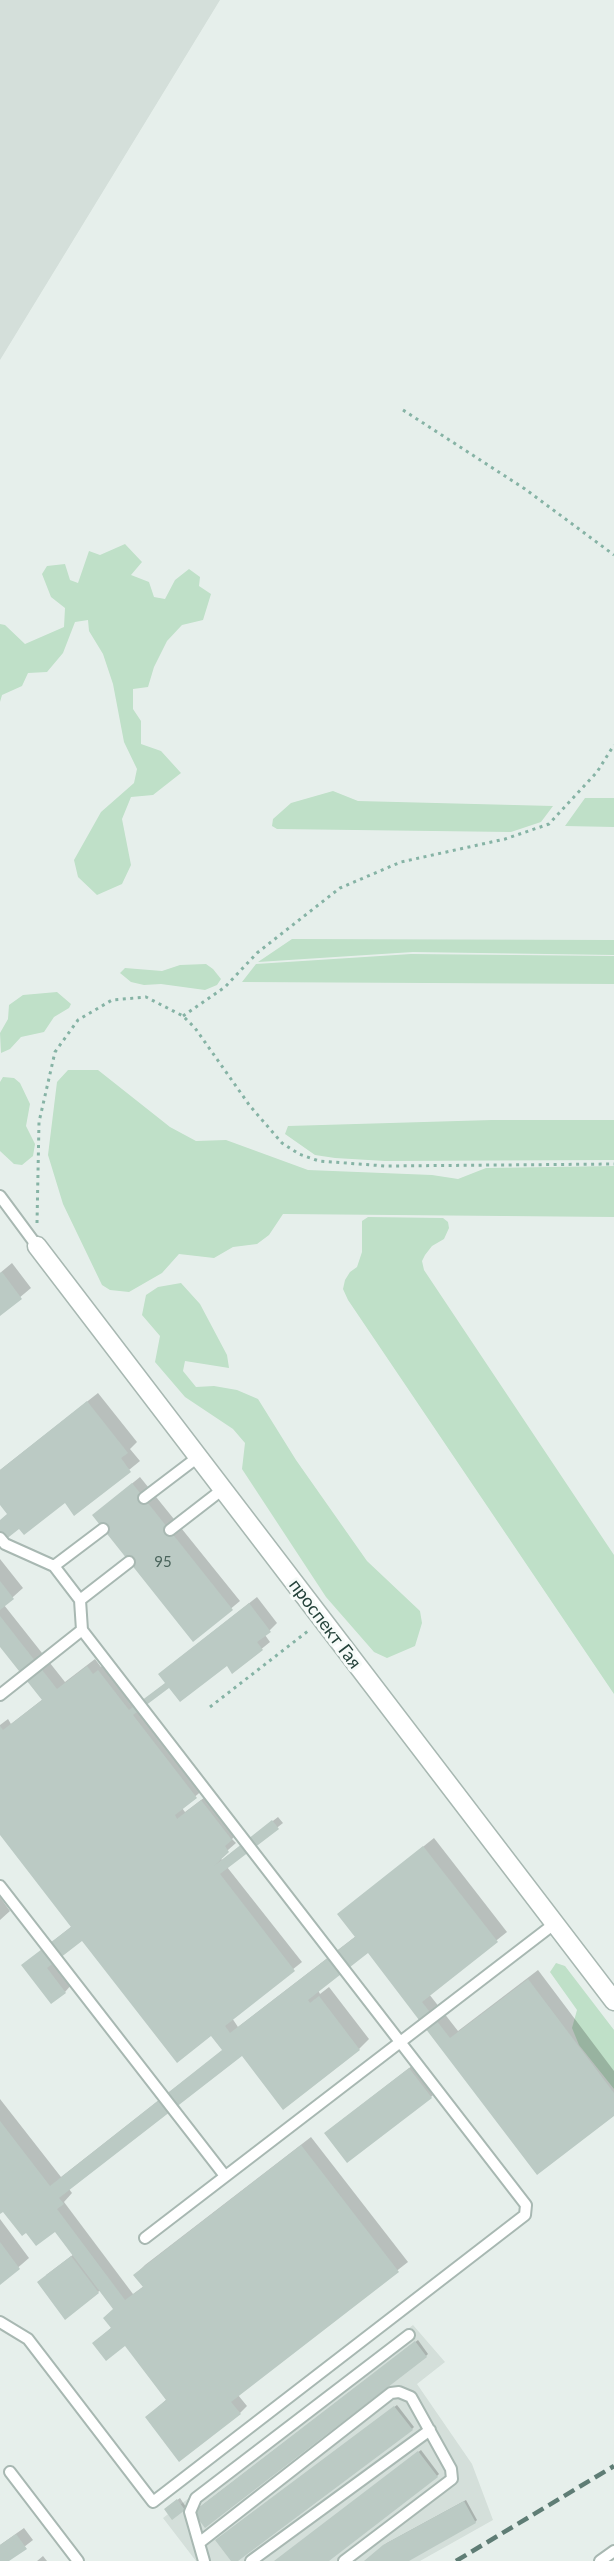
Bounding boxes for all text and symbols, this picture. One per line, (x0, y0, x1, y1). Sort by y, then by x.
house number: 95 (154, 1553, 172, 1571)
street label: проспект Гая (284, 1575, 366, 1673)

